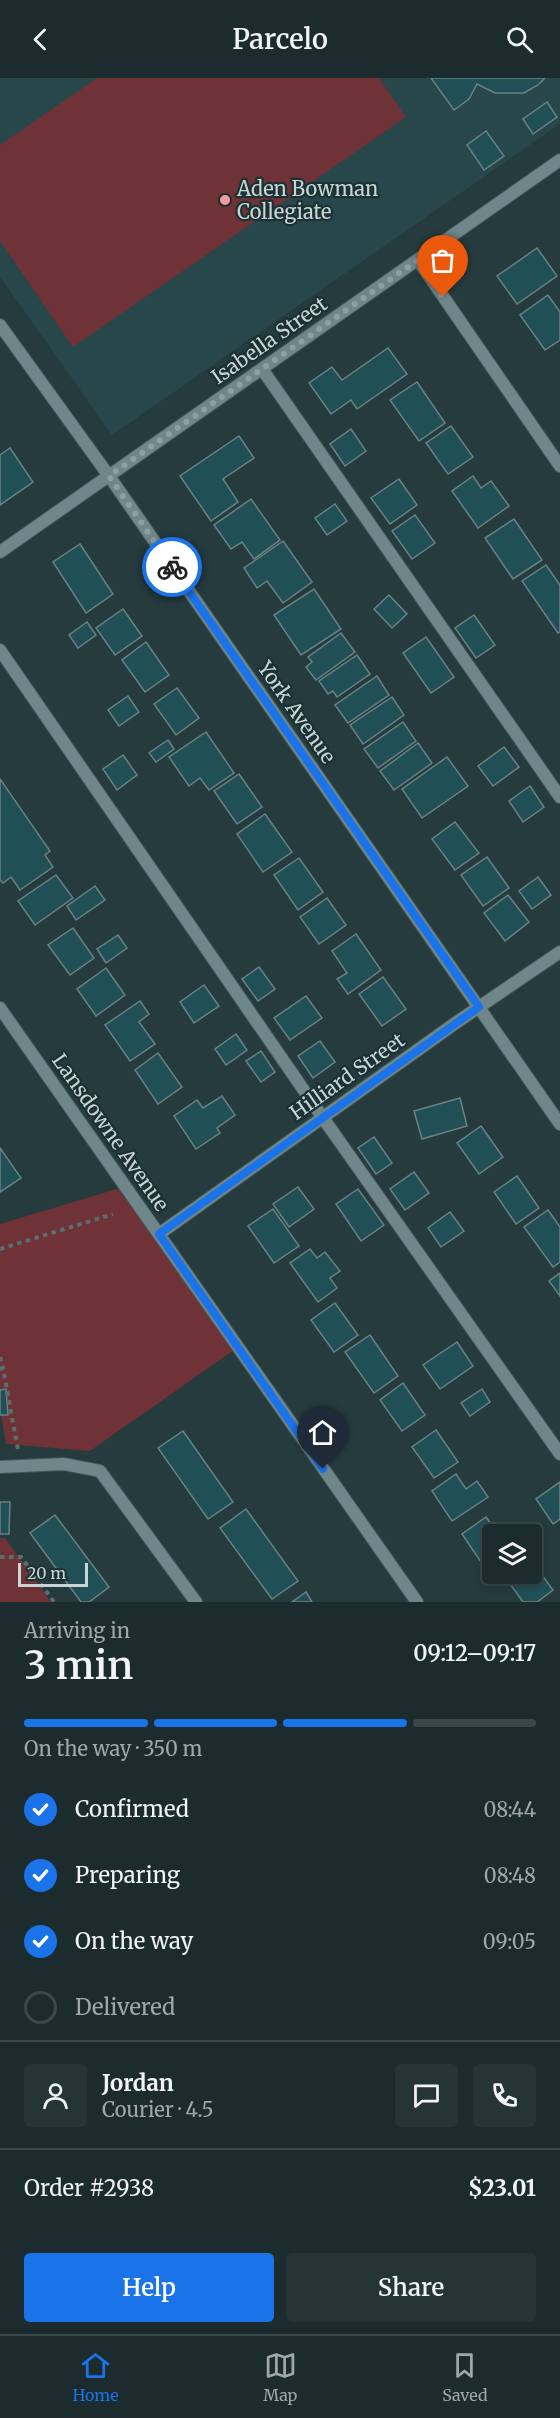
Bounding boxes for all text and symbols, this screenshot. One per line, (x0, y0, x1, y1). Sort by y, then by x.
text: Parcelo (232, 22, 328, 56)
icon: back (24, 23, 57, 56)
icon: search (503, 23, 536, 56)
place label: Aden Bowman Collegiate (236, 176, 378, 224)
marker: Aden Bowman Collegiate (218, 193, 232, 207)
pin (417, 235, 468, 297)
icon: bag (426, 244, 459, 277)
street label: Isabella Street (206, 291, 332, 389)
courier (142, 537, 202, 597)
icon: bike (156, 551, 189, 584)
street label: York Avenue (252, 655, 341, 768)
street label: Hilliard Street (285, 1027, 409, 1125)
street label: Lansdowne Avenue (47, 1048, 175, 1216)
pin (297, 1407, 348, 1469)
icon: home (306, 1416, 339, 1449)
map controls (482, 1524, 542, 1584)
button: layers (482, 1524, 542, 1584)
scale bar (18, 1560, 88, 1588)
text: 20 m (27, 1563, 66, 1583)
text: Arriving in (24, 1618, 130, 1643)
text: 09:12–09:17 (413, 1639, 536, 1667)
text: 3 min (24, 1641, 133, 1690)
text: On the way · 350 m (24, 1736, 202, 1761)
icon: check (24, 1793, 57, 1826)
text: Confirmed (75, 1795, 189, 1823)
text: 08:44 (483, 1797, 536, 1822)
icon: check (24, 1859, 57, 1892)
text: Preparing (75, 1861, 180, 1889)
text: 08:48 (484, 1863, 536, 1888)
icon: check (24, 1925, 57, 1958)
text: On the way (75, 1927, 193, 1955)
text: 09:05 (483, 1929, 536, 1954)
text: Delivered (75, 1993, 175, 2021)
button: person (24, 2064, 87, 2127)
button: chat (395, 2064, 458, 2127)
button: phone (473, 2064, 536, 2127)
text: Jordan (102, 2069, 174, 2097)
text: Courier · 4.5 (102, 2097, 214, 2122)
text: Order #2938 (24, 2174, 154, 2202)
text: $23.01 (468, 2174, 536, 2202)
button: Help (24, 2253, 274, 2322)
button: Share (286, 2253, 536, 2322)
tab: Home (72, 2349, 119, 2405)
tab: Map (263, 2349, 297, 2405)
tab: Saved (442, 2349, 488, 2405)

